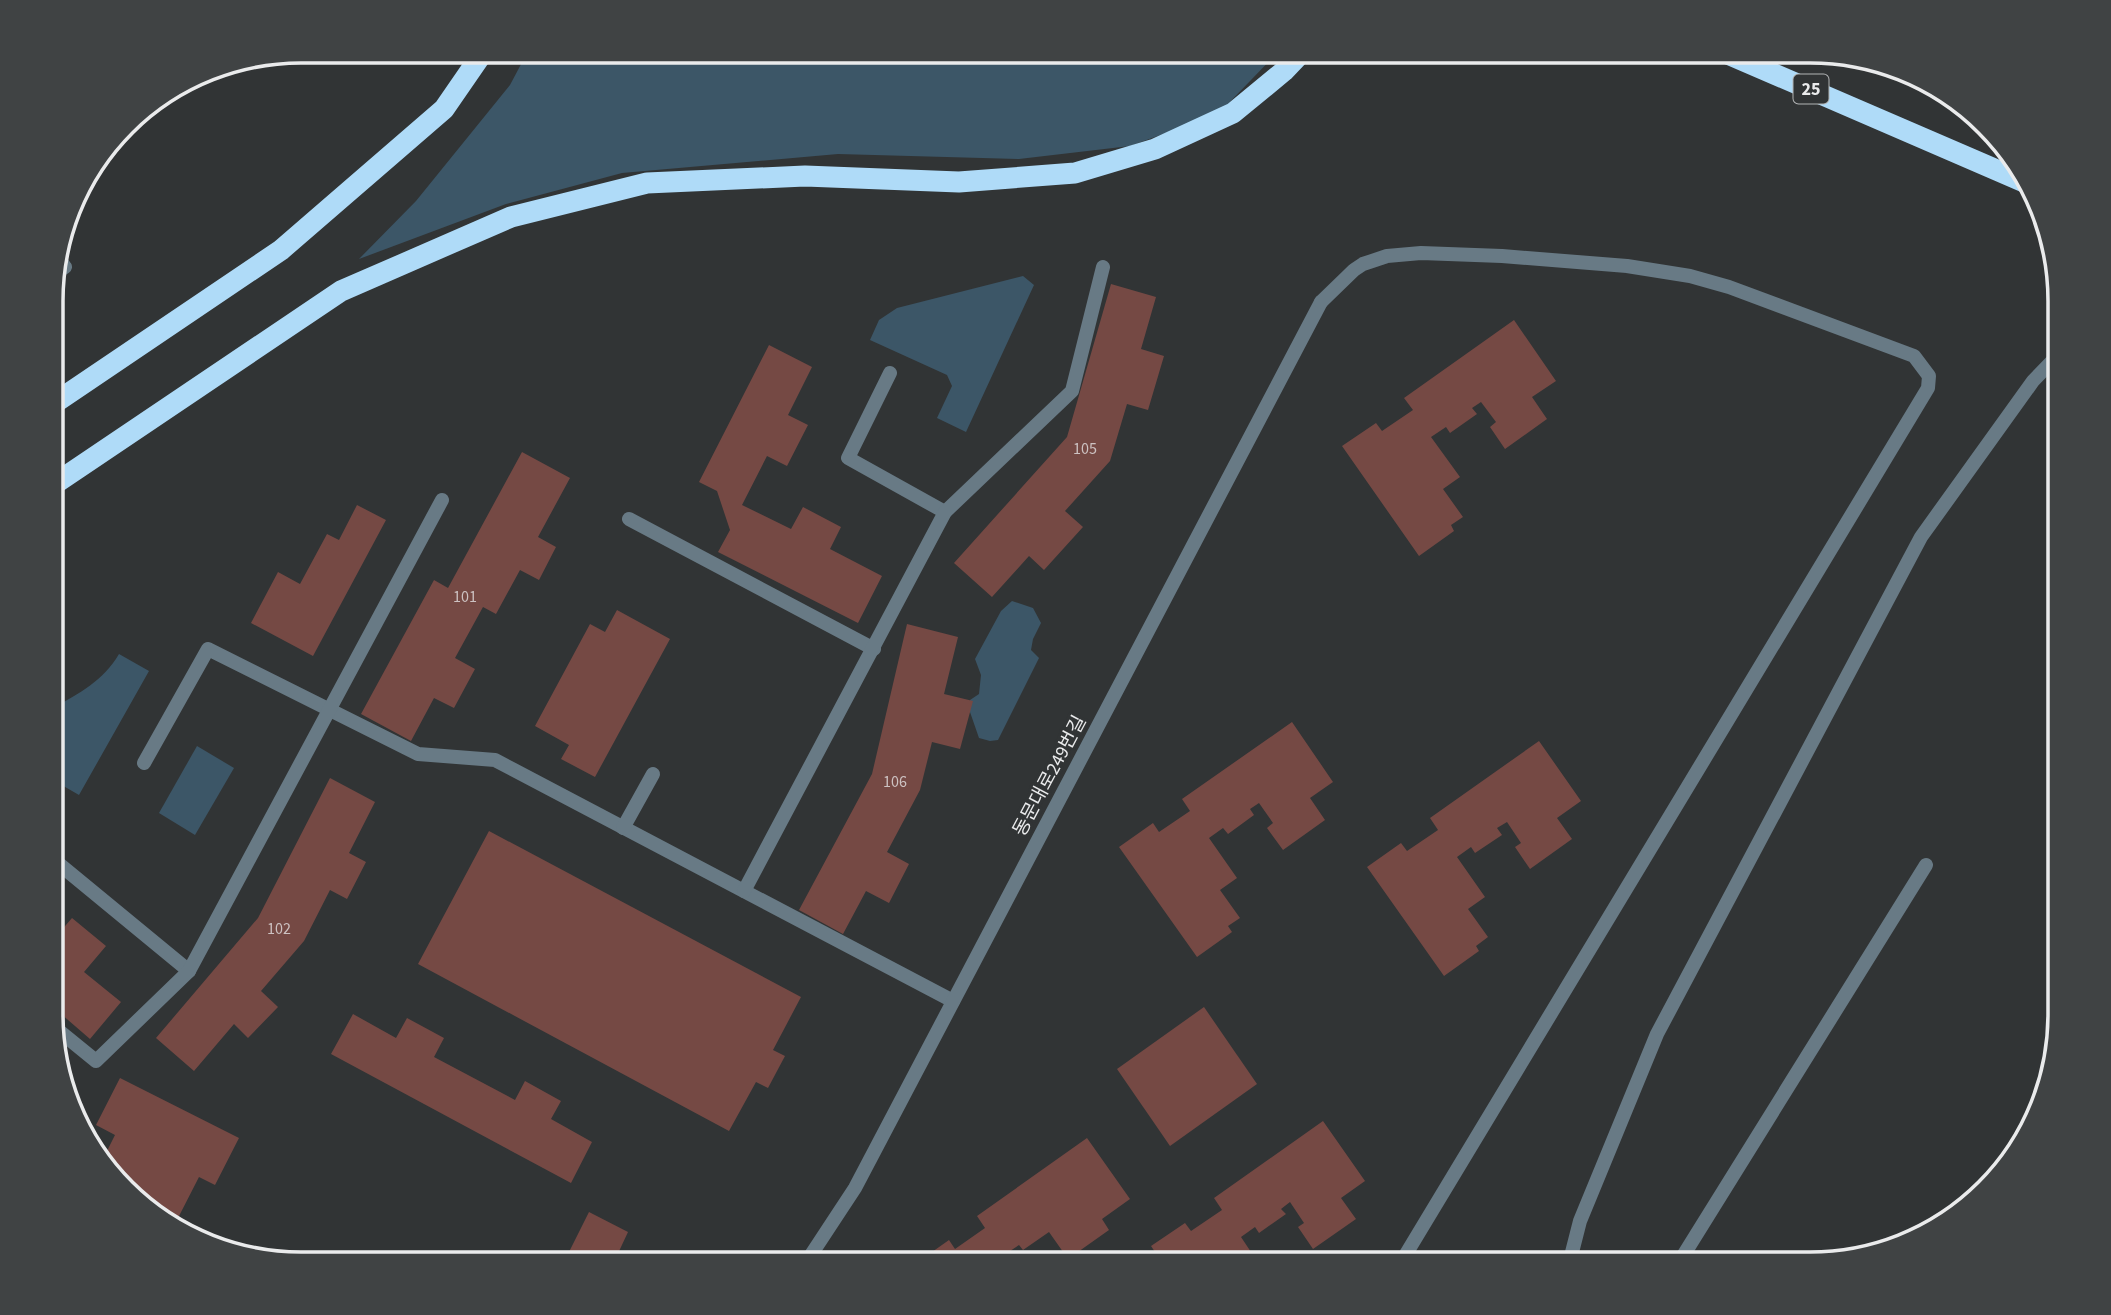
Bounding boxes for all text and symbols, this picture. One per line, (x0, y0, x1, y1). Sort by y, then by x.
road number: 25 (1794, 74, 1828, 104)
house number: 105 (1073, 438, 1097, 460)
house number: 101 (453, 586, 477, 608)
street label: 동문대로249번길 (1007, 711, 1093, 841)
house number: 106 (883, 771, 907, 793)
house number: 102 (267, 918, 291, 940)

